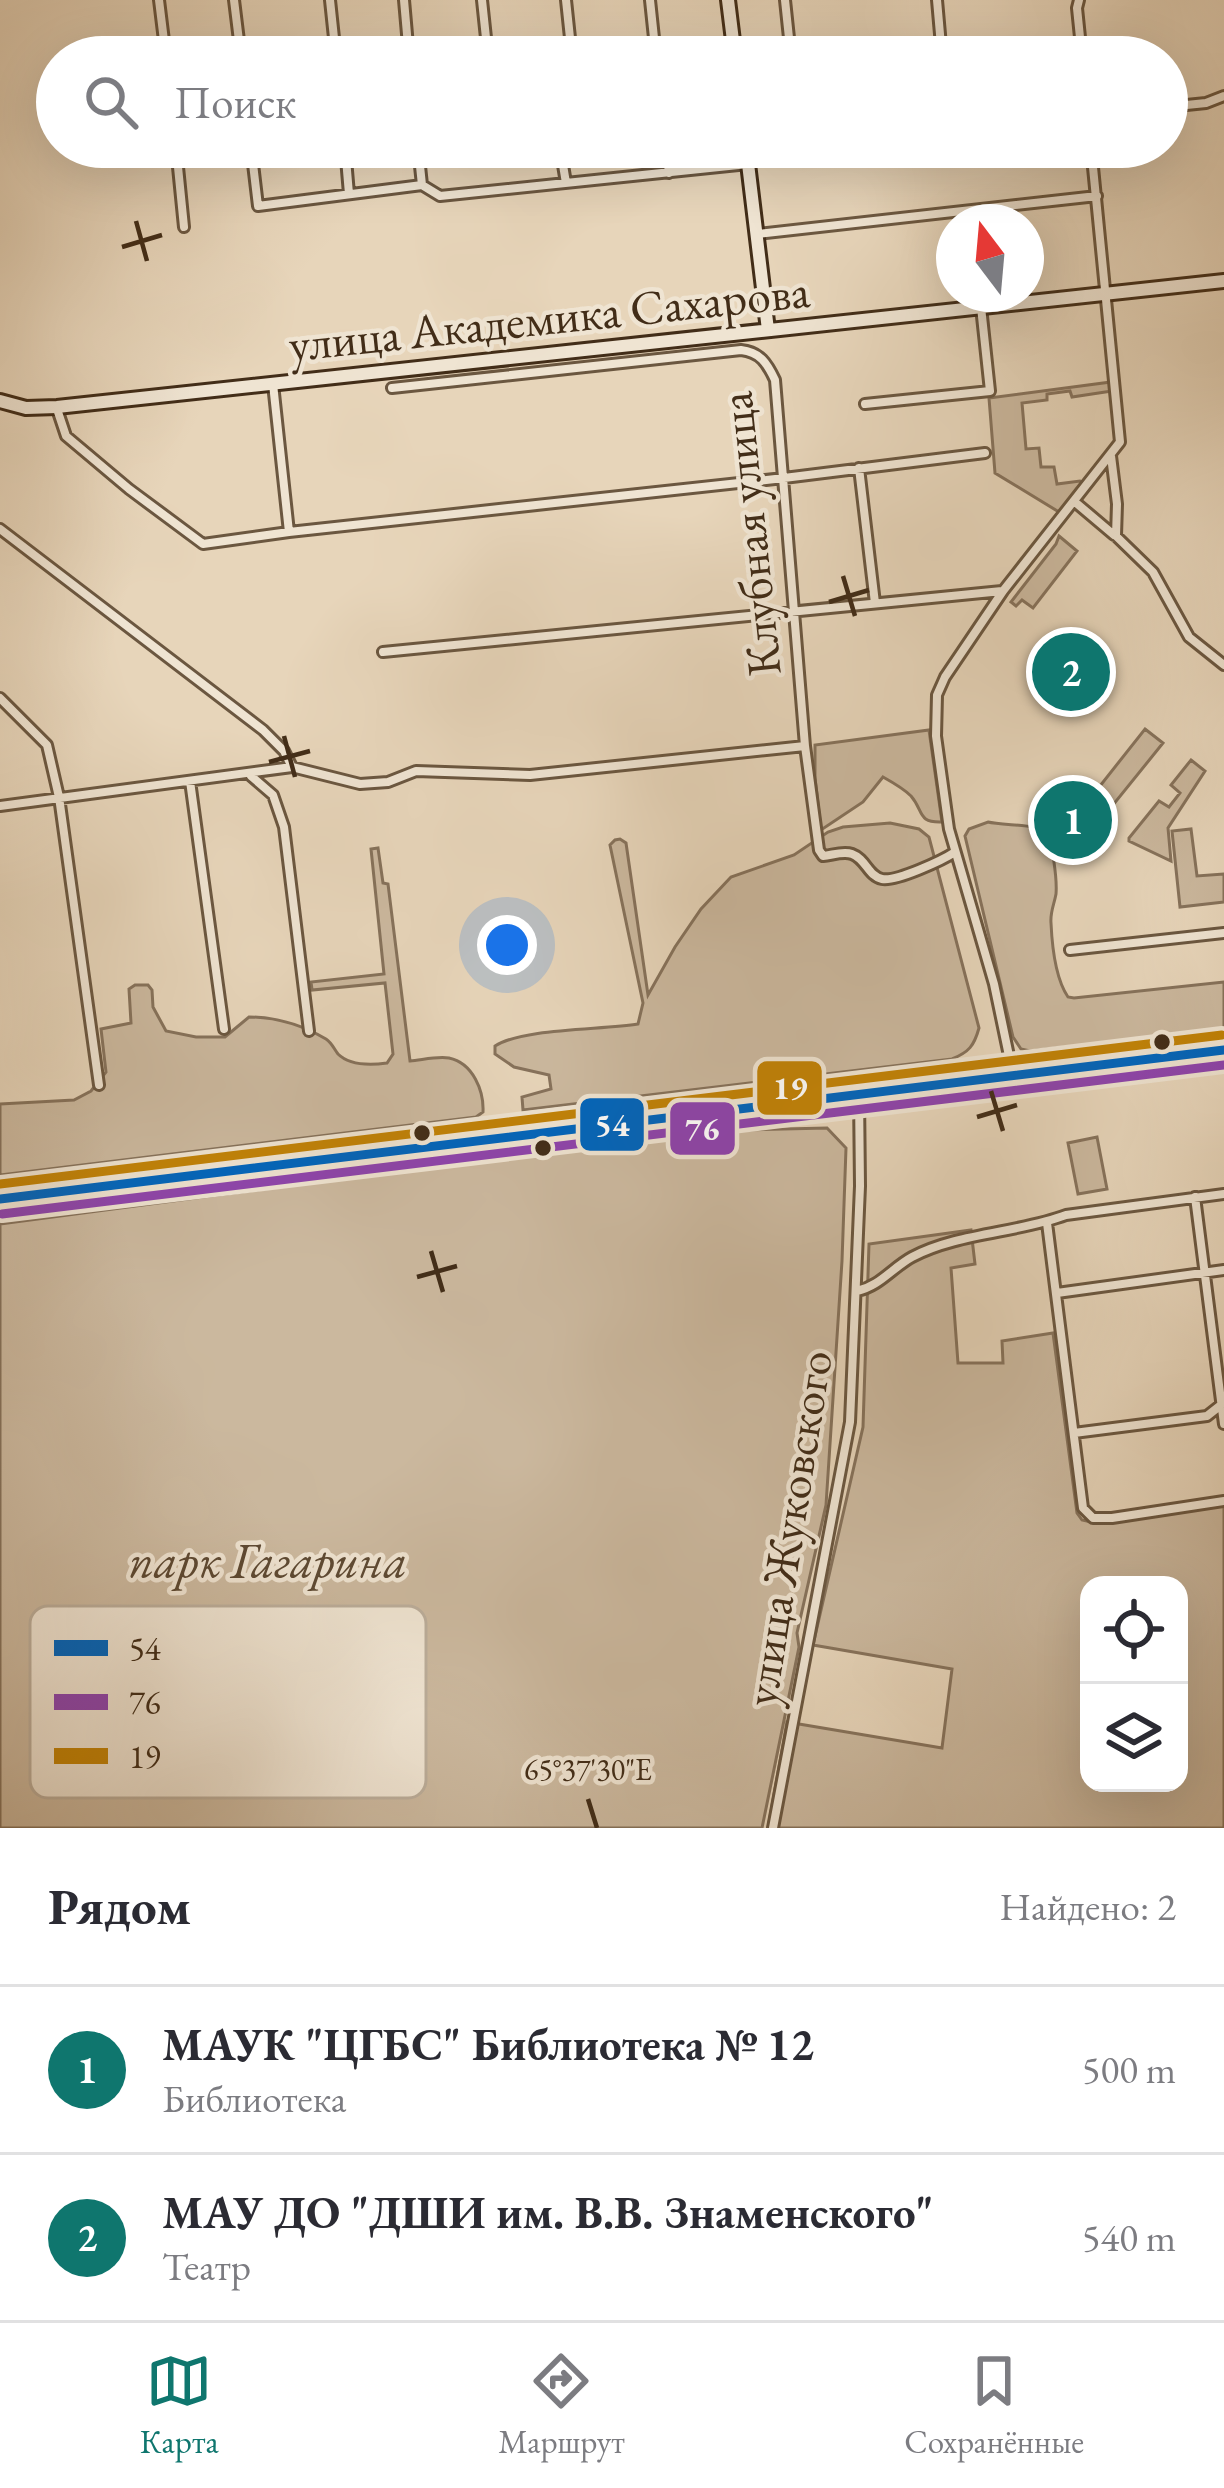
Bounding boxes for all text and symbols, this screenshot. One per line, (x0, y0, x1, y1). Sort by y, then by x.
search box (36, 36, 1188, 168)
icon: search (78, 69, 144, 135)
text: Поиск (174, 73, 296, 131)
north arrow (936, 204, 1044, 312)
street label: улица Академика Сахарова (285, 259, 813, 375)
street label: Клубная улица (703, 388, 795, 679)
pin: 2 (1032, 627, 1110, 717)
pin: 1 (1034, 775, 1112, 865)
your location (477, 915, 537, 975)
unlabelled marker (1151, 1031, 1173, 1053)
line badge: 19 (755, 1059, 824, 1117)
text: 19 (773, 1066, 808, 1109)
line badge: 54 (578, 1096, 646, 1153)
line badge: 76 (668, 1100, 737, 1157)
text: 54 (595, 1103, 630, 1146)
text: 76 (685, 1107, 719, 1150)
unlabelled marker (411, 1122, 433, 1144)
unlabelled marker (532, 1137, 554, 1159)
street label: улица Жуковского (728, 1346, 846, 1710)
park label: парк Гагарина (129, 1529, 407, 1591)
map controls (1080, 1576, 1188, 1792)
button: locate (1080, 1576, 1188, 1684)
legend (30, 1606, 426, 1798)
text: 54 (129, 1627, 161, 1670)
text: 76 (129, 1681, 161, 1724)
button: layers (1080, 1684, 1188, 1792)
text: 19 (129, 1735, 161, 1778)
text: 65°37'30"E (524, 1750, 652, 1789)
text: Рядом (48, 1873, 191, 1939)
text: Найдено: 2 (999, 1881, 1176, 1932)
text: МАУК "ЦГБС" Библиотека № 12 (162, 2015, 814, 2073)
text: 1 (77, 2044, 97, 2095)
text: 500 m (1082, 2044, 1176, 2095)
text: Библиотека (162, 2073, 346, 2124)
text: МАУ ДО "ДШИ им. В.В. Знаменского" (162, 2183, 934, 2241)
text: 2 (77, 2212, 97, 2263)
text: 540 m (1082, 2212, 1176, 2263)
text: Театр (162, 2241, 251, 2292)
tab: Карта (140, 2348, 219, 2463)
tab: Маршрут (498, 2348, 625, 2463)
tab: Сохранённые (904, 2348, 1084, 2463)

